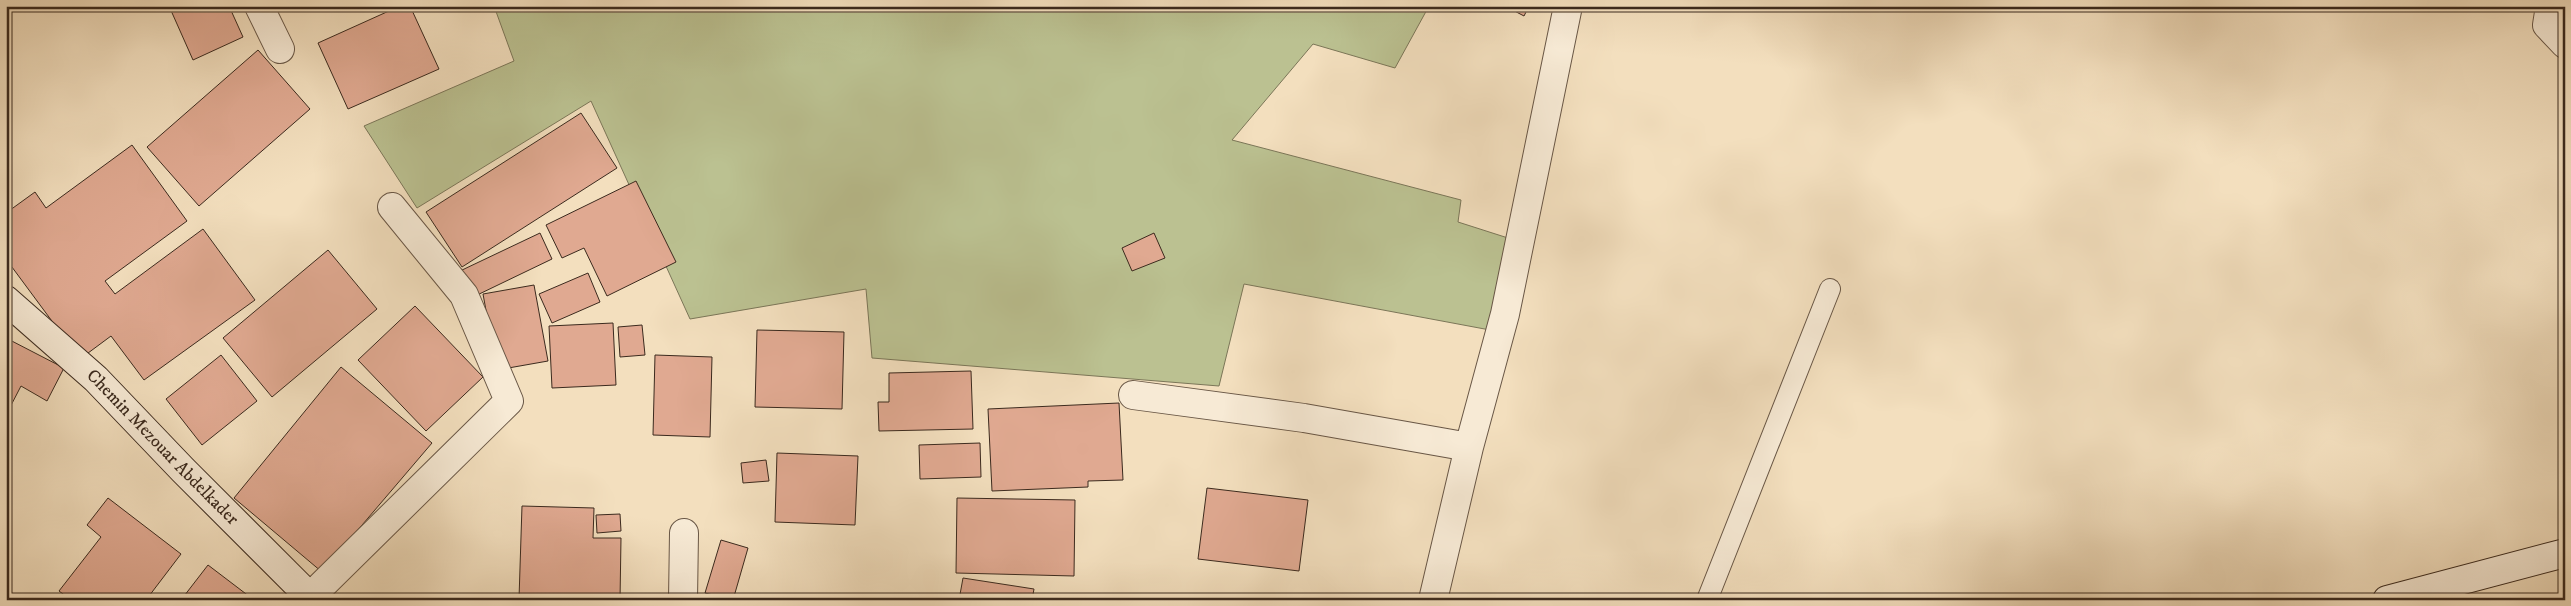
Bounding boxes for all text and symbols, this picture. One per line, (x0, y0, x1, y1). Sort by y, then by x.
street label: Chemin Mezouar Abdelkader (82, 365, 243, 530)

